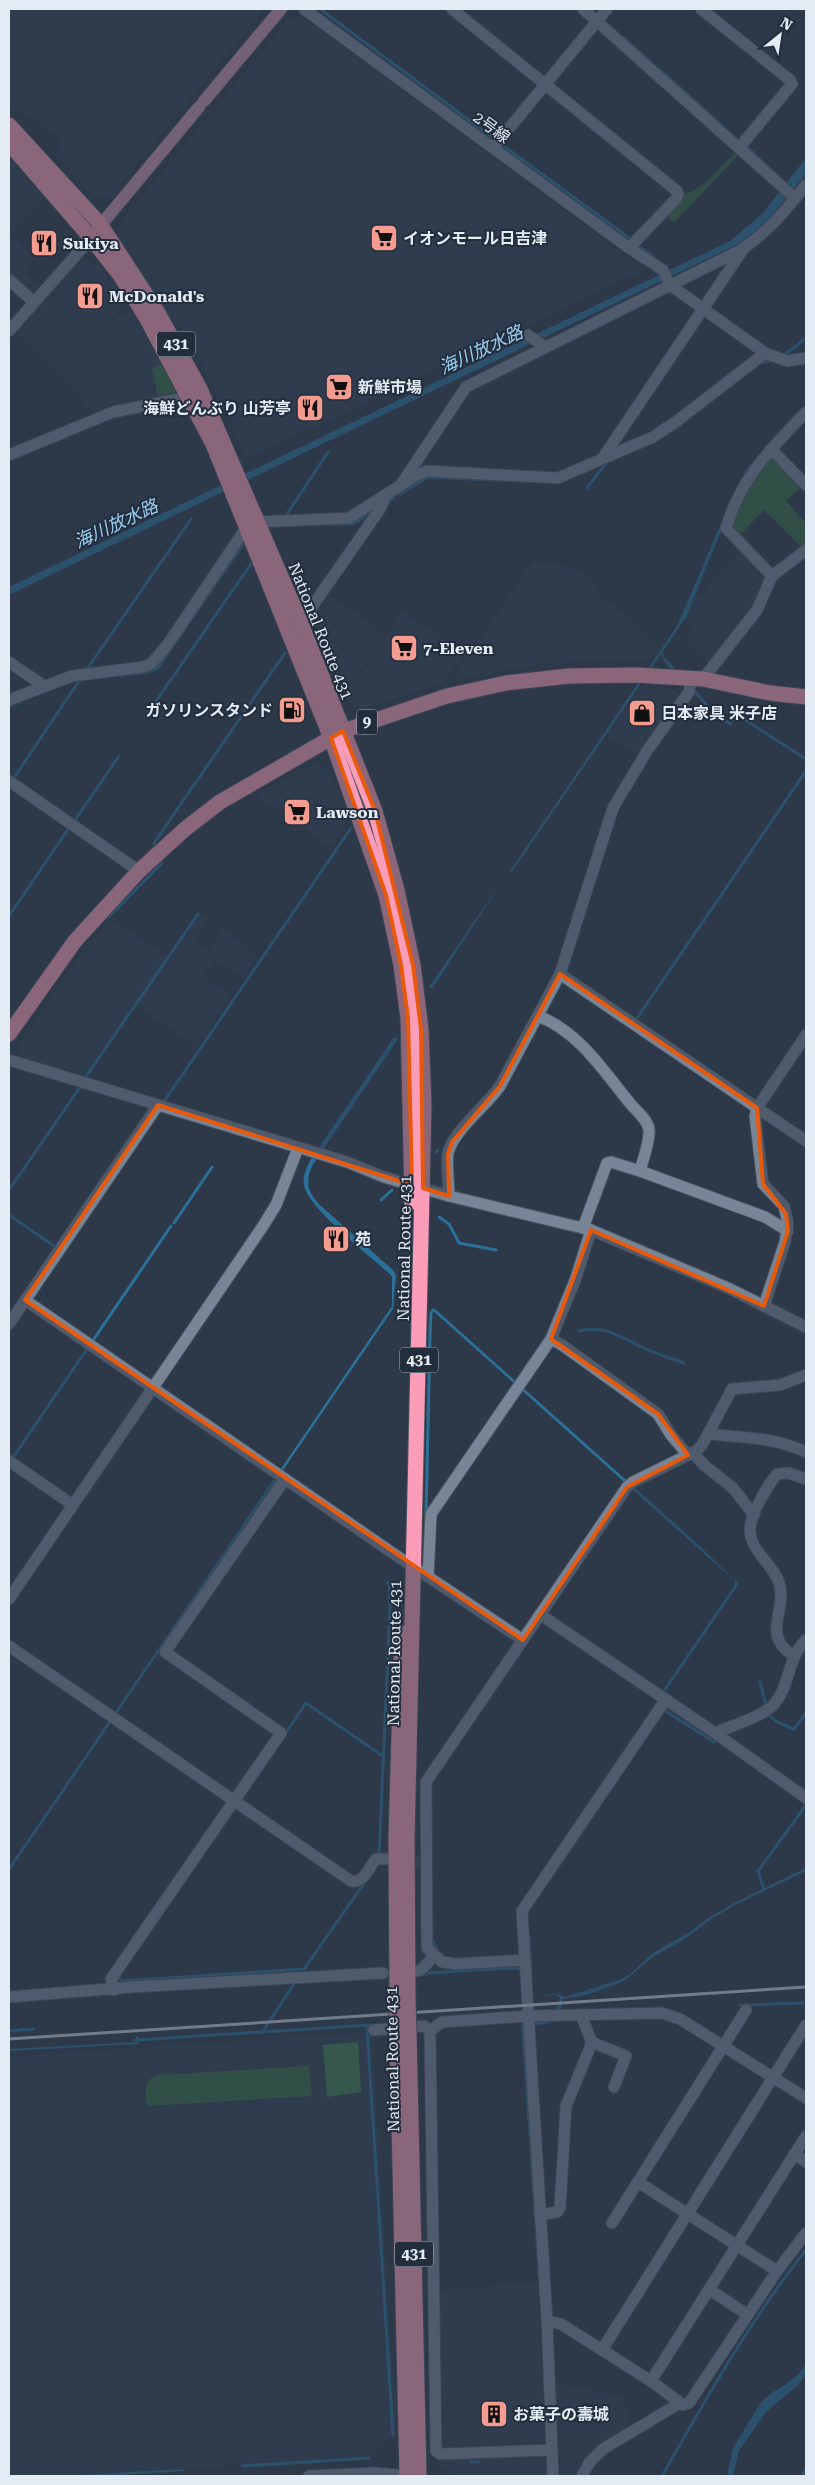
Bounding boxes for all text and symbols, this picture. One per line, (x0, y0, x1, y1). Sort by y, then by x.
north arrow (755, 10, 805, 60)
text: N (778, 14, 795, 33)
street label: 2号線 (470, 108, 514, 147)
supermarket icon: イオンモール日吉津 (369, 223, 399, 253)
restaurant icon: Sukiya (29, 228, 59, 258)
place label: イオンモール日吉津 (403, 229, 547, 248)
place label: Sukiya (63, 234, 119, 253)
restaurant icon: McDonald's (75, 281, 105, 311)
place label: McDonald's (109, 287, 204, 306)
water label: 海川放水路 (436, 320, 528, 378)
road number: 431 (157, 332, 195, 356)
supermarket icon: 新鮮市場 (324, 372, 354, 402)
place label: 新鮮市場 (358, 378, 422, 397)
restaurant icon: 海鮮どんぶり 山芳亭 (295, 393, 325, 423)
place label: 海鮮どんぶり 山芳亭 (143, 399, 291, 418)
water label: 海川放水路 (71, 494, 163, 552)
street label: National Route 431 (284, 560, 357, 703)
supermarket icon: 7-Eleven (389, 633, 419, 663)
place label: 7-Eleven (423, 639, 494, 658)
fuel station icon: ガソリンスタンド (277, 695, 307, 725)
shop icon: 日本家具 米子店 (627, 698, 657, 728)
place label: ガソリンスタンド (145, 701, 273, 720)
place label: 日本家具 米子店 (661, 704, 777, 723)
road number: 9 (357, 710, 377, 734)
supermarket icon: Lawson (282, 797, 312, 827)
place label: Lawson (316, 803, 379, 822)
street label: National Route 431 (394, 1175, 415, 1321)
restaurant icon: 苑 (321, 1224, 351, 1254)
place label: 苑 (355, 1230, 371, 1249)
road number: 431 (400, 1348, 438, 1372)
street label: National Route 431 (384, 1580, 405, 1726)
street label: National Route 431 (382, 1986, 403, 2132)
road number: 431 (395, 2242, 433, 2266)
building icon: お菓子の壽城 (479, 2399, 509, 2429)
place label: お菓子の壽城 (513, 2405, 609, 2424)

